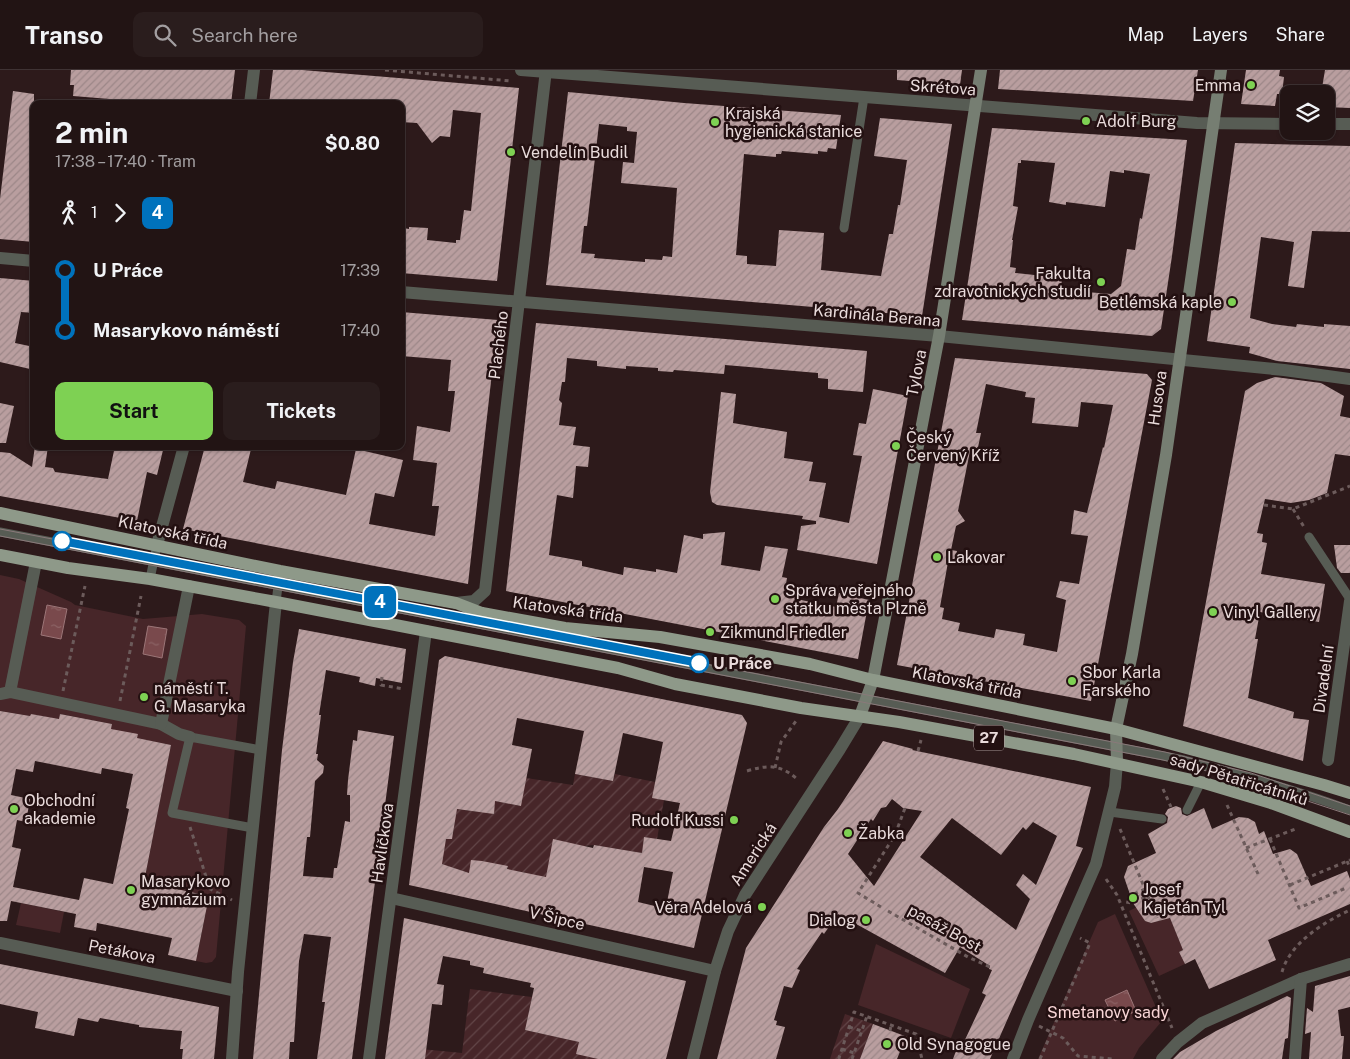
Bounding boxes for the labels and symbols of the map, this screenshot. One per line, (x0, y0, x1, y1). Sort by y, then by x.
street label: Skrétova (909, 76, 977, 99)
place label: Emma (1195, 76, 1241, 95)
marker: Emma (1245, 79, 1257, 91)
place label: Krajská hygienická stanice (725, 104, 862, 141)
place label: Adolf Burg (1096, 112, 1177, 131)
marker: Adolf Burg (1080, 115, 1092, 127)
marker: Krajská hygienická stanice (709, 116, 721, 128)
place label: Vendelín Budil (521, 143, 629, 162)
marker: Vendelín Budil (505, 146, 517, 158)
place label: Fakulta zdravotnických studií (934, 264, 1092, 301)
marker: Fakulta zdravotnických studií (1095, 276, 1107, 288)
place label: Betlémská kaple (1099, 293, 1222, 312)
marker: Betlémská kaple (1226, 296, 1238, 308)
street label: Kardinála Berana (813, 300, 941, 331)
street label: Plachého (485, 310, 512, 380)
street label: Tylova (903, 348, 930, 398)
street label: Husova (1144, 369, 1171, 427)
place label: Český Červený Kříž (906, 427, 1000, 465)
marker: Český Červený Kříž (890, 440, 902, 452)
street label: Klatovská třída (116, 512, 229, 553)
unlabelled marker (52, 531, 72, 551)
place label: Lakovar (947, 548, 1005, 567)
marker: Lakovar (931, 551, 943, 563)
place label: Správa veřejného statku města Plzně (785, 581, 926, 618)
line badge: 4 (364, 586, 396, 618)
street label: Klatovská třída (511, 592, 624, 627)
marker: Správa veřejného statku města Plzně (769, 593, 781, 605)
place label: Vinyl Gallery (1223, 603, 1318, 622)
marker: Vinyl Gallery (1207, 606, 1219, 618)
place label: Zikmund Friedler (720, 623, 847, 642)
marker: Zikmund Friedler (704, 626, 716, 638)
street label: Divadelní (1309, 643, 1338, 714)
marker: U Práce (689, 653, 709, 673)
place label: U Práce (713, 654, 772, 673)
street label: Klatovská třída (910, 663, 1023, 702)
place label: Sbor Karla Farského (1082, 663, 1161, 700)
marker: Sbor Karla Farského (1066, 675, 1078, 687)
place label: náměstí T. G. Masaryka (154, 679, 246, 716)
marker: náměstí T. G. Masaryka (138, 691, 150, 703)
road number: 27 (974, 726, 1004, 750)
street label: sady Pětatřicátníků (1168, 749, 1310, 810)
place label: Obchodní akademie (24, 791, 96, 828)
street label: Havlíčkova (367, 802, 397, 884)
marker: Obchodní akademie (8, 803, 20, 815)
place label: Rudolf Kussi (631, 811, 724, 830)
marker: Rudolf Kussi (728, 814, 740, 826)
street label: Americká (726, 819, 781, 889)
place label: Žabka (858, 823, 904, 843)
marker: Žabka (842, 827, 854, 839)
place label: Masarykovo gymnázium (141, 872, 230, 909)
place label: Josef Kajetán Tyl (1143, 880, 1226, 917)
marker: Masarykovo gymnázium (125, 884, 137, 896)
marker: Josef Kajetán Tyl (1127, 892, 1139, 904)
place label: Věra Adelová (654, 898, 752, 917)
marker: Věra Adelová (756, 901, 768, 913)
street label: pasáž Bost (905, 901, 985, 956)
street label: V Šipce (527, 902, 587, 934)
place label: Dialog (809, 911, 856, 930)
marker: Dialog (860, 914, 872, 926)
street label: Petákova (87, 936, 157, 967)
park label: Smetanovy sady (1047, 1003, 1169, 1022)
place label: Old Synagogue (897, 1035, 1011, 1054)
marker: Old Synagogue (881, 1038, 893, 1050)

